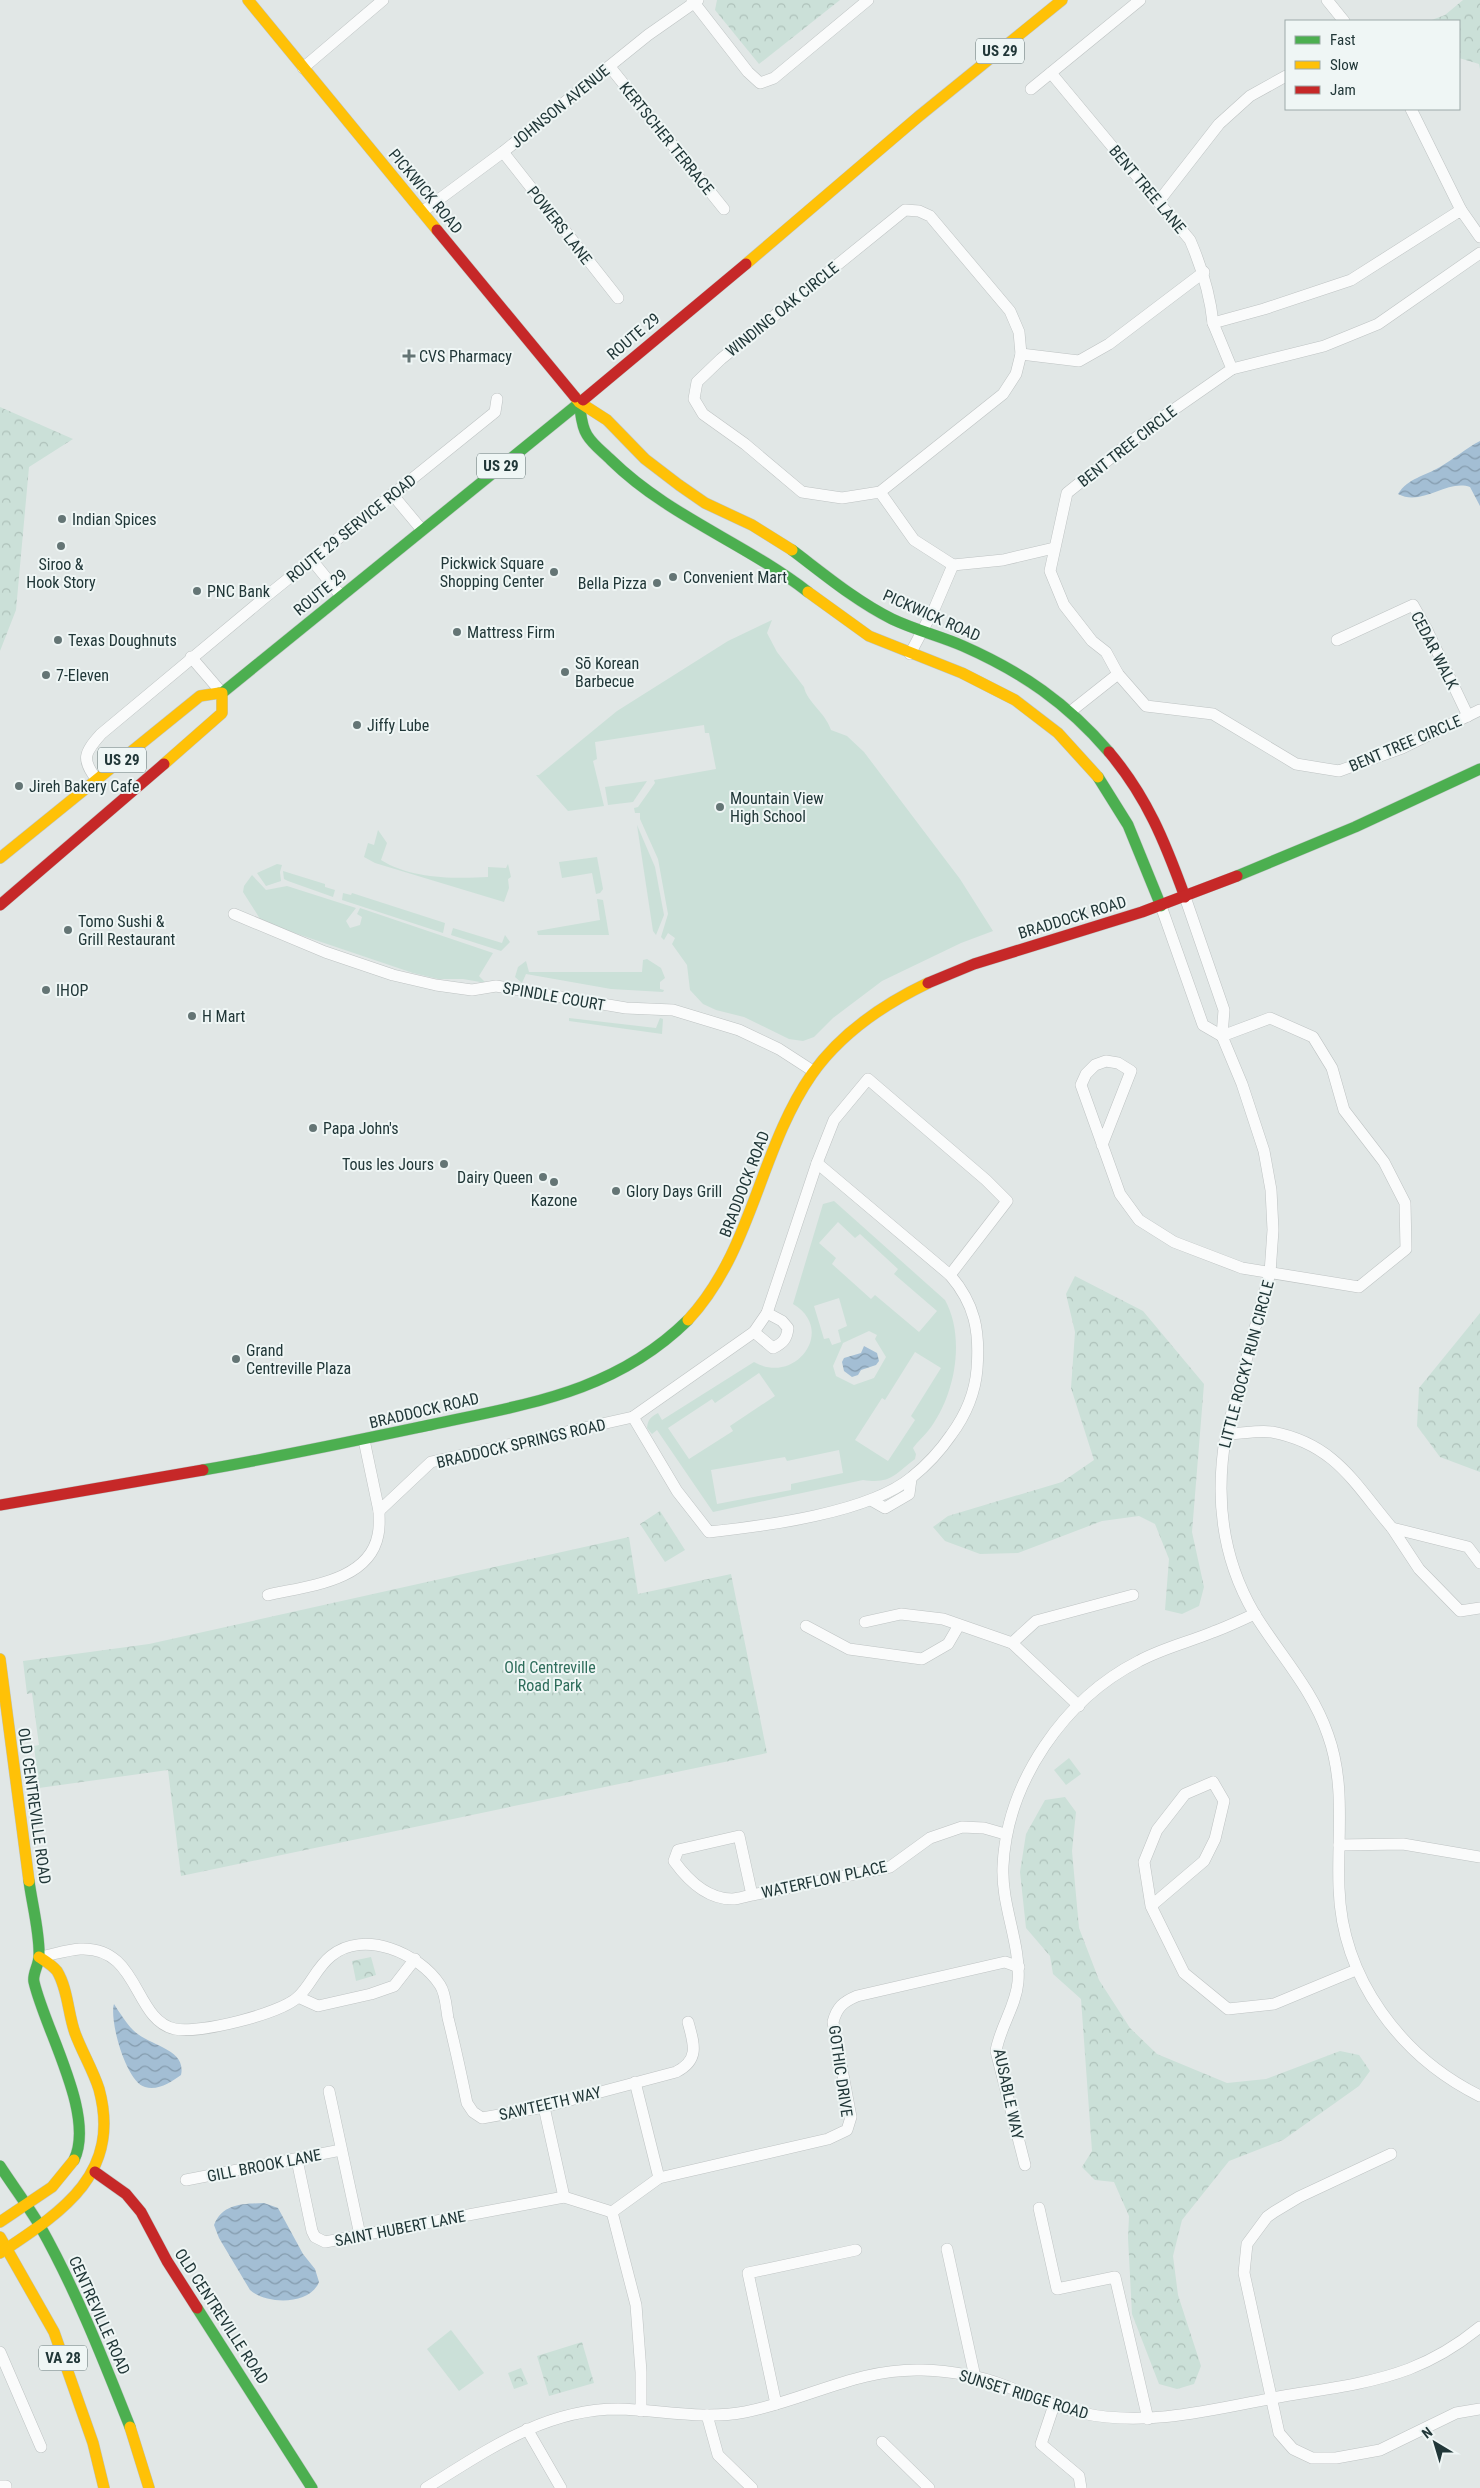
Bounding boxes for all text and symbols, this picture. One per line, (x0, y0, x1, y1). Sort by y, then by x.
legend (1285, 20, 1460, 110)
text: Fast (1330, 31, 1355, 49)
road number: US 29 (976, 38, 1024, 64)
text: Slow (1330, 56, 1359, 74)
street label: JOHNSON AVENUE (507, 61, 613, 152)
street label: KERTSCHER TERRACE (615, 78, 718, 198)
text: Jam (1330, 81, 1356, 99)
street label: BENT TREE LANE (1105, 141, 1190, 237)
street label: PICKWICK ROAD (385, 145, 467, 238)
street label: POWERS LANE (523, 182, 596, 268)
street label: WINDING OAK CIRCLE (722, 258, 843, 361)
street label: ROUTE 29 (603, 309, 663, 364)
place label: CVS Pharmacy (419, 347, 512, 366)
marker: CVS Pharmacy (403, 350, 415, 362)
street label: BENT TREE CIRCLE (1074, 402, 1181, 491)
road number: US 29 (477, 454, 525, 478)
street label: ROUTE 29 SERVICE ROAD (283, 470, 420, 586)
place label: Indian Spices (72, 510, 157, 529)
marker: Indian Spices (56, 513, 68, 525)
marker: Siroo & Hook Story (55, 540, 67, 552)
place label: Pickwick Square Shopping Center (440, 554, 544, 591)
place label: Siroo & Hook Story (26, 555, 96, 592)
street label: ROUTE 29 (290, 565, 351, 620)
marker: Pickwick Square Shopping Center (548, 566, 560, 578)
place label: Convenient Mart (683, 568, 787, 587)
marker: Convenient Mart (667, 571, 679, 583)
place label: Bella Pizza (578, 574, 647, 593)
marker: Bella Pizza (651, 577, 663, 589)
place label: PNC Bank (207, 582, 271, 601)
marker: PNC Bank (191, 585, 203, 597)
street label: PICKWICK ROAD (880, 586, 983, 645)
street label: CEDAR WALK (1407, 608, 1462, 693)
place label: Mattress Firm (467, 623, 555, 642)
marker: Mattress Firm (451, 626, 463, 638)
place label: Texas Doughnuts (68, 631, 177, 650)
marker: Texas Doughnuts (52, 634, 64, 646)
place label: Sō Korean Barbecue (575, 654, 639, 691)
place label: 7-Eleven (56, 666, 109, 685)
marker: Sō Korean Barbecue (559, 666, 571, 678)
marker: 7-Eleven (40, 669, 52, 681)
street label: BENT TREE CIRCLE (1346, 711, 1464, 776)
place label: Jiffy Lube (367, 716, 429, 735)
marker: Jiffy Lube (351, 719, 363, 731)
road number: US 29 (98, 748, 146, 772)
place label: Jireh Bakery Cafe (29, 777, 139, 796)
marker: Jireh Bakery Cafe (13, 780, 25, 792)
place label: Mountain View High School (730, 789, 824, 826)
marker: Mountain View High School (714, 801, 726, 813)
street label: BRADDOCK ROAD (1016, 892, 1129, 943)
place label: Tomo Sushi & Grill Restaurant (78, 912, 175, 949)
marker: Tomo Sushi & Grill Restaurant (62, 924, 74, 936)
street label: SPINDLE COURT (501, 978, 606, 1015)
place label: IHOP (56, 981, 89, 1000)
marker: IHOP (40, 984, 52, 996)
place label: H Mart (202, 1007, 246, 1026)
marker: H Mart (186, 1010, 198, 1022)
place label: Papa John's (323, 1119, 399, 1138)
marker: Papa John's (307, 1122, 319, 1134)
street label: BRADDOCK ROAD (716, 1128, 773, 1240)
place label: Tous les Jours (342, 1155, 434, 1174)
marker: Tous les Jours (438, 1158, 450, 1170)
place label: Dairy Queen (457, 1168, 533, 1187)
marker: Dairy Queen (537, 1171, 549, 1183)
marker: Kazone (548, 1176, 560, 1188)
place label: Glory Days Grill (626, 1182, 722, 1201)
marker: Glory Days Grill (610, 1185, 622, 1197)
place label: Kazone (531, 1191, 577, 1210)
street label: LITTLE ROCKY RUN CIRCLE (1215, 1278, 1278, 1450)
place label: Grand Centreville Plaza (246, 1341, 351, 1378)
marker: Grand Centreville Plaza (230, 1353, 242, 1365)
street label: BRADDOCK ROAD (367, 1389, 481, 1432)
street label: BRADDOCK SPRINGS ROAD (435, 1415, 608, 1472)
park label: Old Centreville Road Park (504, 1658, 596, 1695)
street label: OLD CENTREVILLE ROAD (14, 1727, 55, 1885)
street label: WATERFLOW PLACE (760, 1857, 889, 1902)
street label: GOTHIC DRIVE (825, 2024, 856, 2118)
street label: AUSABLE WAY (990, 2047, 1028, 2142)
street label: SAWTEETH WAY (497, 2082, 604, 2124)
street label: GILL BROOK LANE (205, 2145, 323, 2186)
street label: SAINT HUBERT LANE (333, 2206, 467, 2250)
street label: OLD CENTREVILLE ROAD (171, 2245, 272, 2388)
street label: CENTREVILLE ROAD (65, 2253, 134, 2377)
road number: VA 28 (39, 2346, 87, 2370)
street label: SUNSET RIDGE ROAD (957, 2366, 1091, 2423)
north arrow (1410, 2418, 1460, 2468)
text: N (1419, 2424, 1435, 2442)

